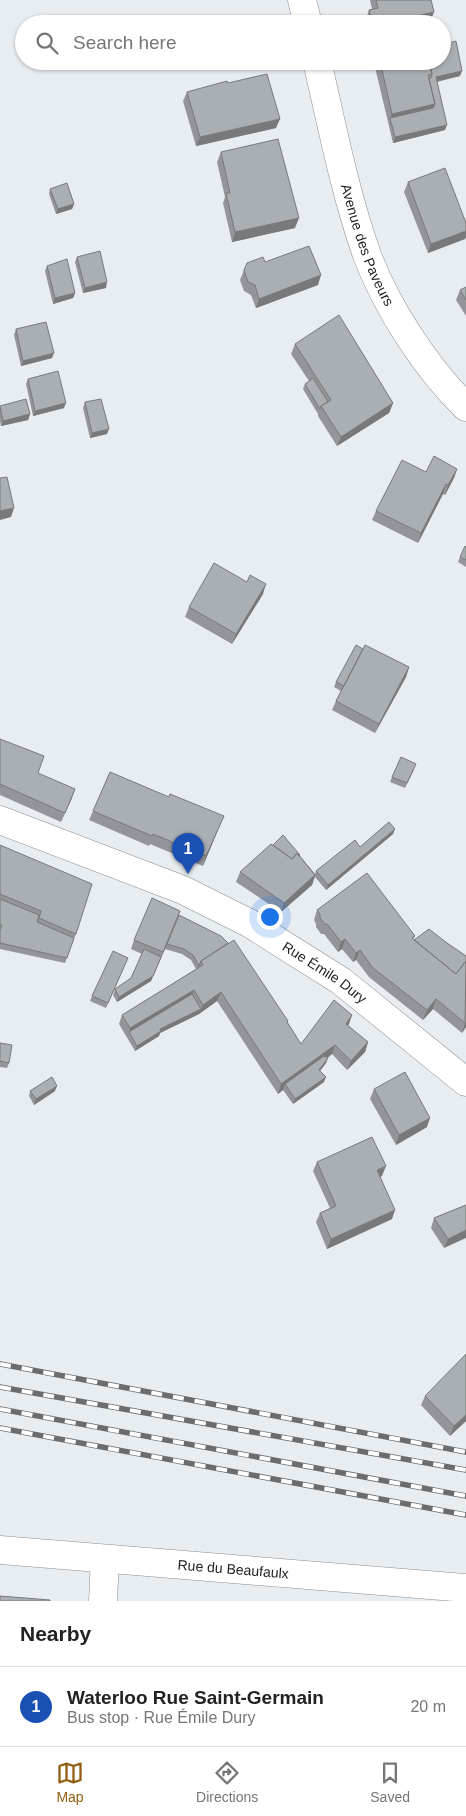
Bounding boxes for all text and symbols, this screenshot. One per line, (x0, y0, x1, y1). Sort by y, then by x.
search box (15, 15, 451, 70)
icon: search (33, 29, 61, 57)
text: Search here (73, 32, 177, 53)
street label: Avenue des Paveurs (338, 182, 397, 309)
pin: 1 (172, 833, 204, 874)
your location (257, 904, 283, 930)
street label: Rue Émile Dury (280, 938, 370, 1006)
street label: Rue du Beaufaulx (177, 1557, 289, 1582)
text: Nearby (20, 1622, 91, 1645)
text: Waterloo Rue Saint-Germain (67, 1687, 324, 1708)
text: 1 (32, 1698, 40, 1715)
text: 20 m (410, 1698, 446, 1715)
text: Bus stop · Rue Émile Dury (67, 1709, 256, 1726)
tab: Map (56, 1759, 84, 1805)
tab: Directions (196, 1759, 258, 1805)
tab: Saved (370, 1759, 410, 1805)

